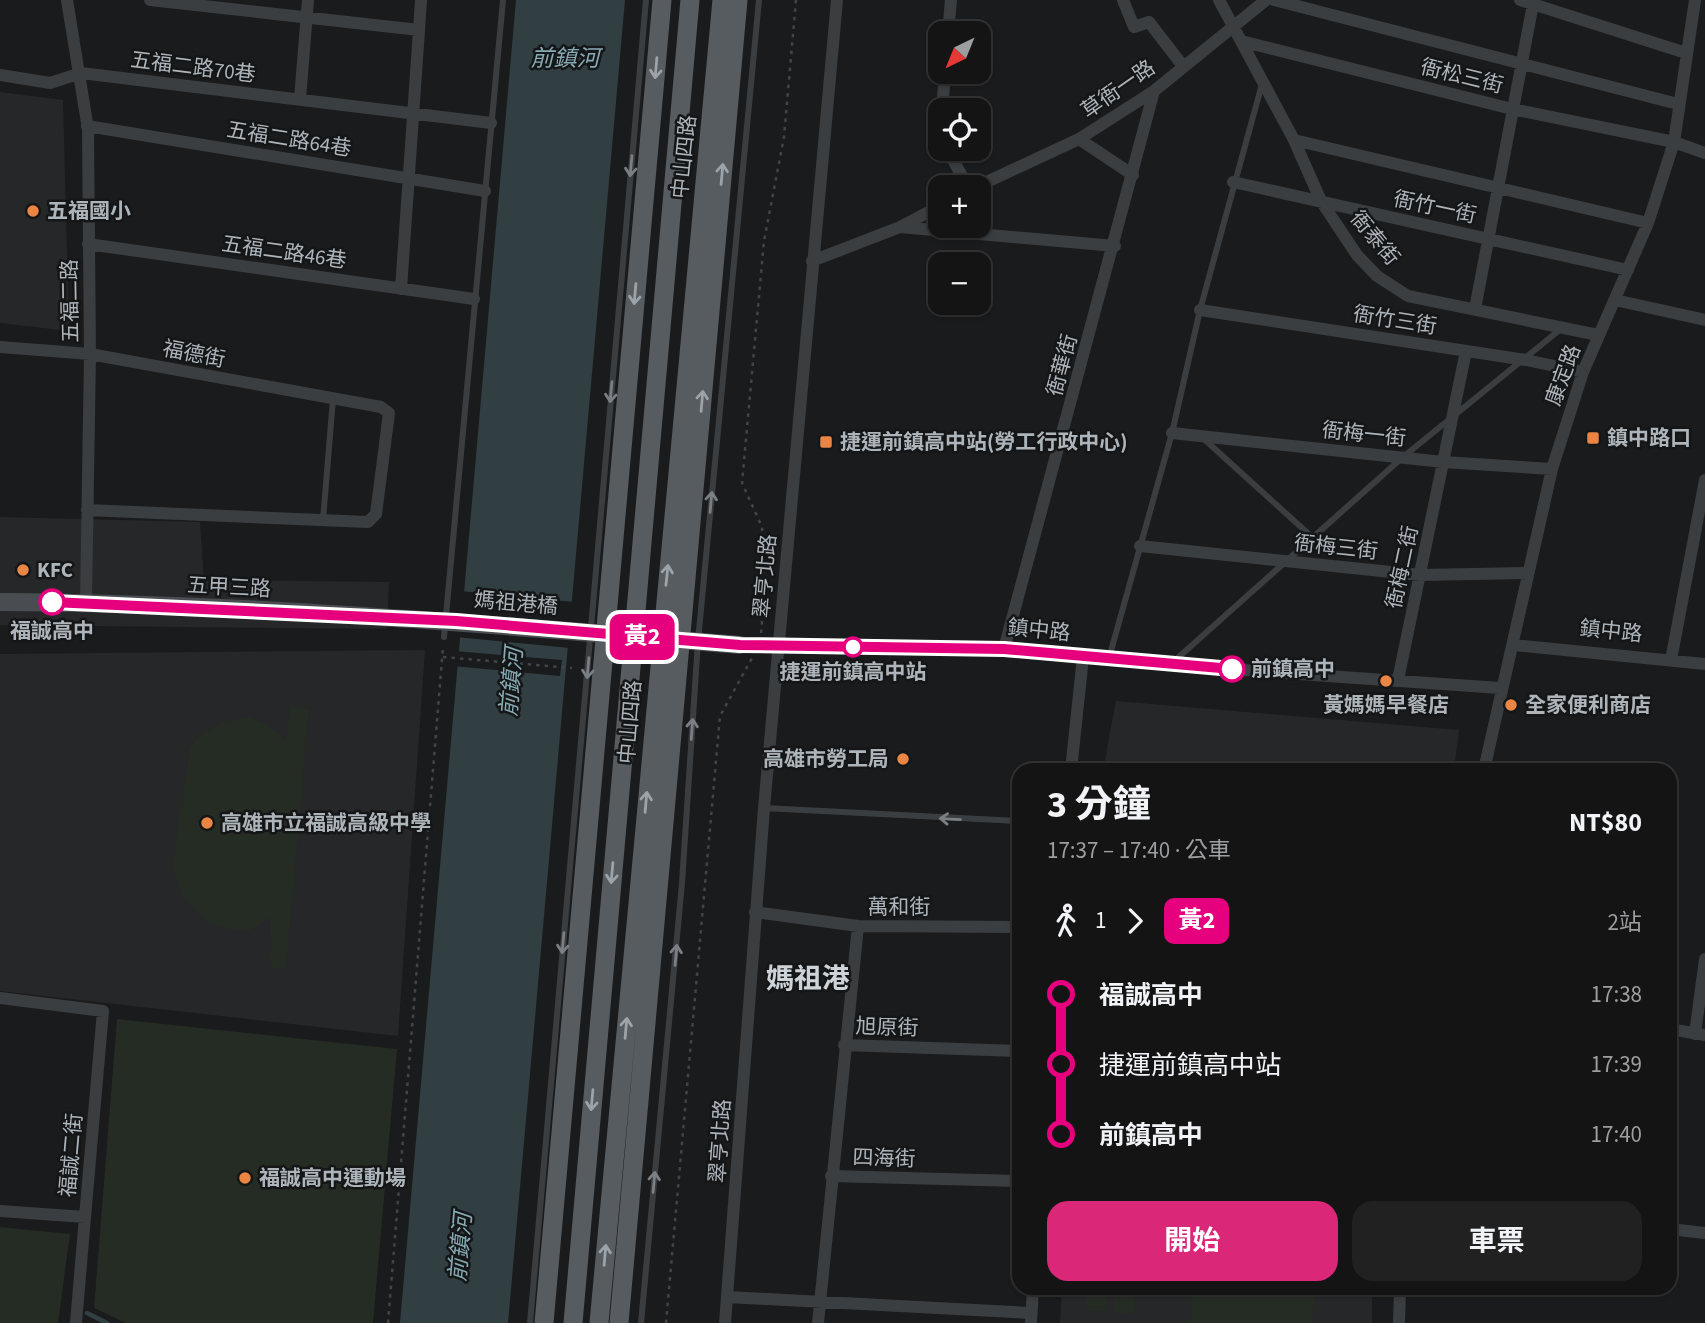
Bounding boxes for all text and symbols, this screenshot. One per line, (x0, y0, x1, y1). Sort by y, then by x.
north arrow (928, 21, 990, 84)
map controls (928, 21, 991, 315)
water label: 前鎮河 (531, 42, 604, 75)
street label: 五福二路70巷 (129, 44, 257, 90)
street label: 衙松三街 (1418, 51, 1506, 101)
street label: 草衙一路 (1075, 53, 1161, 125)
one-way arrow (649, 56, 662, 79)
button: locate (928, 98, 991, 161)
street label: 五福二路64巷 (224, 114, 354, 164)
street label: 中山四路 (665, 114, 703, 200)
one-way arrow (624, 154, 637, 176)
one-way arrow (716, 164, 729, 186)
button: + (928, 175, 991, 238)
street label: 衙竹一街 (1391, 184, 1479, 230)
place label: 五福國小 (47, 196, 131, 226)
marker: 五福國小 (25, 203, 41, 219)
street label: 衙泰街 (1343, 204, 1407, 272)
street label: 五福二路46巷 (220, 228, 348, 276)
button: − (928, 252, 991, 315)
street label: 五福二路 (54, 259, 86, 343)
one-way arrow (628, 283, 641, 305)
street label: 衙竹三街 (1351, 299, 1439, 341)
street label: 衙華街 (1039, 331, 1085, 399)
street label: 福德街 (160, 333, 228, 375)
street label: 康定路 (1538, 340, 1588, 410)
one-way arrow (604, 380, 617, 403)
one-way arrow (696, 390, 709, 413)
street label: 衙梅一街 (1321, 415, 1407, 453)
place label: 鎮中路口 (1607, 423, 1691, 453)
place label: 捷運前鎮高中站(勞工行政中心) (840, 427, 1127, 457)
marker: 鎮中路口 (1585, 430, 1601, 446)
marker: 捷運前鎮高中站(勞工行政中心) (818, 434, 834, 450)
one-way arrow (705, 491, 718, 514)
street label: 衙梅二街 (1379, 523, 1425, 611)
street label: 衙梅三街 (1293, 528, 1379, 566)
street label: 翠亨北路 (746, 533, 784, 619)
place label: KFC (37, 555, 73, 585)
marker: KFC (15, 562, 31, 578)
one-way arrow (660, 564, 673, 587)
street label: 五甲三路 (186, 570, 272, 604)
street label: 媽祖港橋 (473, 584, 559, 622)
marker: 福誠高中 (39, 589, 65, 615)
street label: 鎮中路 (1006, 612, 1072, 648)
street label: 鎮中路 (1578, 613, 1644, 649)
line badge: 黃2 (610, 614, 674, 660)
place label: 福誠高中 (10, 616, 94, 646)
text: 黃2 (624, 619, 660, 654)
marker: 捷運前鎮高中站 (843, 637, 863, 657)
water label: 前鎮河 (492, 642, 531, 718)
place label: 前鎮高中 (1251, 654, 1335, 684)
one-way arrow (581, 656, 594, 679)
marker: 前鎮高中 (1219, 656, 1245, 682)
place label: 捷運前鎮高中站 (780, 657, 927, 687)
marker: 黃媽媽早餐店 (1378, 673, 1394, 689)
street label: 中山四路 (611, 679, 649, 765)
place label: 黃媽媽早餐店 (1323, 690, 1449, 720)
place label: 全家便利商店 (1525, 690, 1651, 720)
marker: 全家便利商店 (1503, 697, 1519, 713)
one-way arrow (686, 718, 699, 740)
place label: 高雄市勞工局 (763, 744, 889, 774)
marker: 高雄市勞工局 (895, 751, 911, 767)
text: 3 分鐘 (1047, 778, 1151, 832)
one-way arrow (640, 791, 653, 814)
text: NT$80 (1569, 804, 1642, 841)
place label: 高雄市立福誠高級中學 (221, 808, 431, 838)
one-way arrow (939, 812, 962, 825)
marker: 高雄市立福誠高級中學 (199, 815, 215, 831)
text: 17:37 – 17:40 · 公車 (1047, 834, 1231, 867)
one-way arrow (605, 861, 618, 884)
street label: 萬和街 (868, 892, 931, 922)
icon: walk (1047, 902, 1085, 940)
icon: forward (1116, 902, 1154, 940)
text: 黃2 (1178, 903, 1215, 938)
text: 1 (1095, 904, 1106, 937)
text: 2站 (1608, 906, 1642, 939)
one-way arrow (556, 931, 569, 954)
one-way arrow (669, 945, 682, 967)
district label: 媽祖港 (766, 959, 850, 999)
text: 福誠高中 (1099, 977, 1203, 1014)
text: 17:38 (1591, 978, 1642, 1011)
street label: 旭原街 (855, 1011, 919, 1043)
one-way arrow (619, 1018, 632, 1040)
text: 捷運前鎮高中站 (1099, 1047, 1281, 1084)
text: 17:39 (1591, 1048, 1642, 1081)
one-way arrow (586, 1088, 599, 1111)
street label: 翠亨北路 (702, 1098, 738, 1184)
street label: 福誠二街 (52, 1112, 90, 1198)
text: 前鎮高中 (1099, 1117, 1203, 1154)
text: 17:40 (1591, 1118, 1642, 1151)
street label: 四海街 (852, 1142, 916, 1174)
place label: 福誠高中運動場 (259, 1163, 406, 1193)
marker: 福誠高中運動場 (237, 1170, 253, 1186)
one-way arrow (648, 1171, 661, 1194)
button: 開始 (1047, 1201, 1338, 1281)
button: 車票 (1352, 1201, 1642, 1281)
water label: 前鎮河 (441, 1207, 480, 1283)
one-way arrow (599, 1244, 612, 1267)

